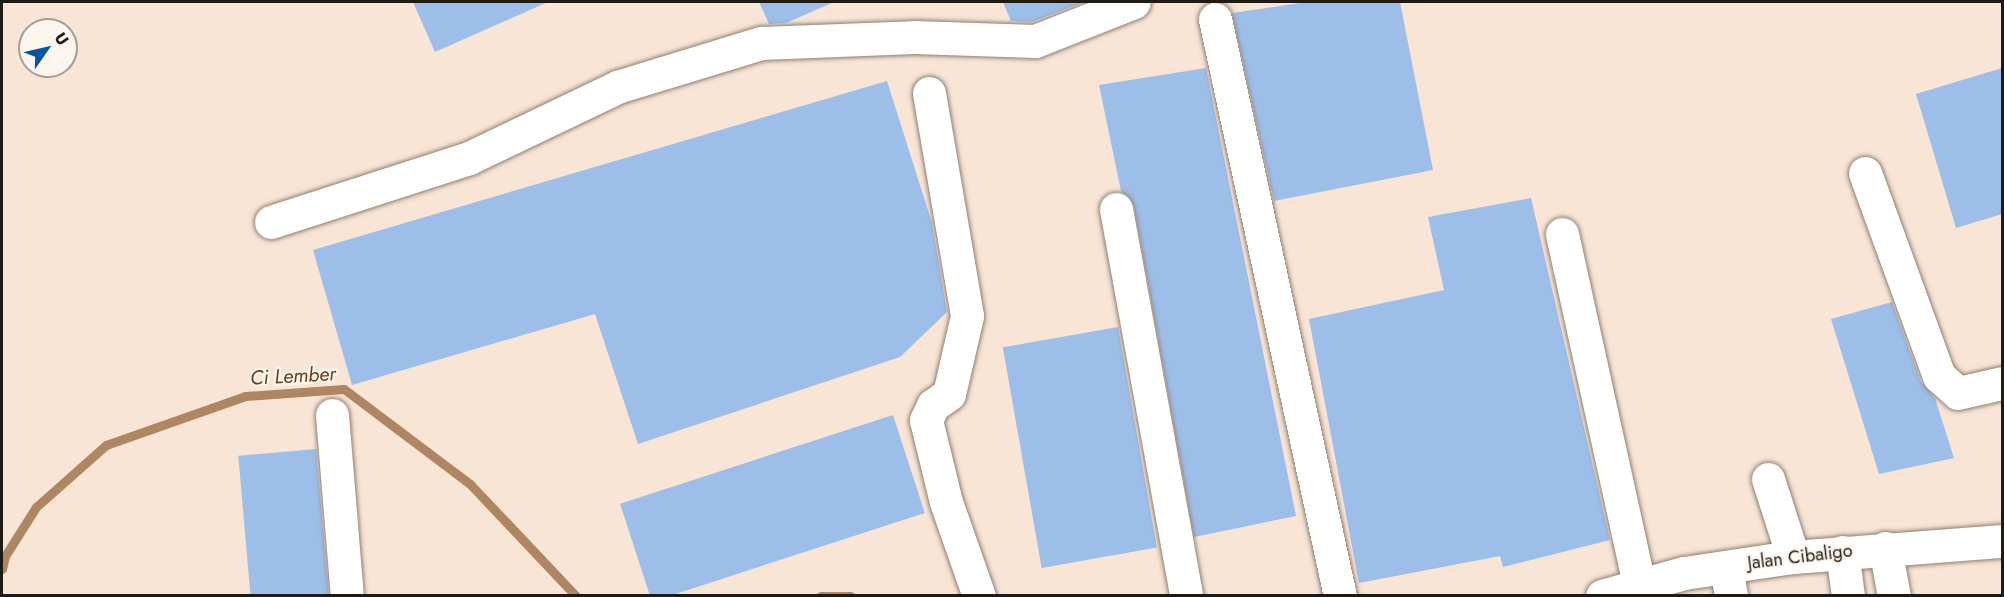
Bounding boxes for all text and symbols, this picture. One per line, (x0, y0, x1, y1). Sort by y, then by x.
north arrow (18, 18, 78, 78)
text: U (49, 28, 74, 50)
water label: Ci Lember (249, 362, 337, 390)
street label: Jalan Cibaligo (1746, 540, 1854, 574)

